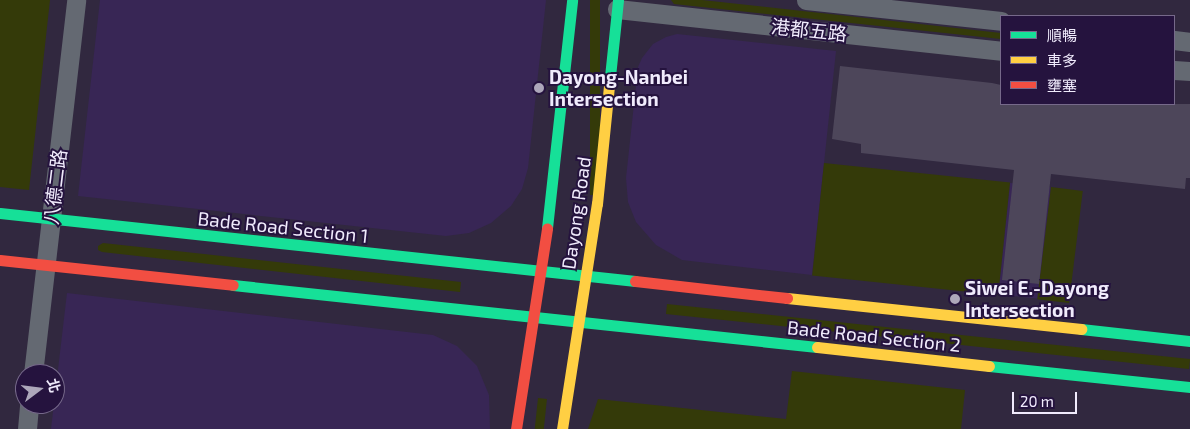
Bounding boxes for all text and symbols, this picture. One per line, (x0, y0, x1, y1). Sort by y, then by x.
street label: 港都五路 (770, 15, 848, 45)
legend (1000, 15, 1175, 105)
text: 順暢 (1047, 26, 1077, 44)
text: 車多 (1047, 51, 1077, 69)
place label: Dayong-Nanbei Intersection (549, 66, 688, 110)
text: 壅塞 (1047, 76, 1077, 94)
marker: Dayong-Nanbei Intersection (533, 82, 545, 94)
street label: 八德二路 (39, 148, 71, 226)
street label: Dayong Road (557, 155, 595, 271)
street label: Bade Road Section 1 (197, 207, 369, 247)
place label: Siwei E.-Dayong Intersection (965, 277, 1109, 321)
marker: Siwei E.-Dayong Intersection (949, 293, 961, 305)
street label: Bade Road Section 2 (786, 316, 962, 356)
north arrow (15, 364, 65, 414)
text: 北 (44, 376, 64, 394)
scale bar (1015, 382, 1080, 414)
text: 20 m (1020, 392, 1054, 410)

